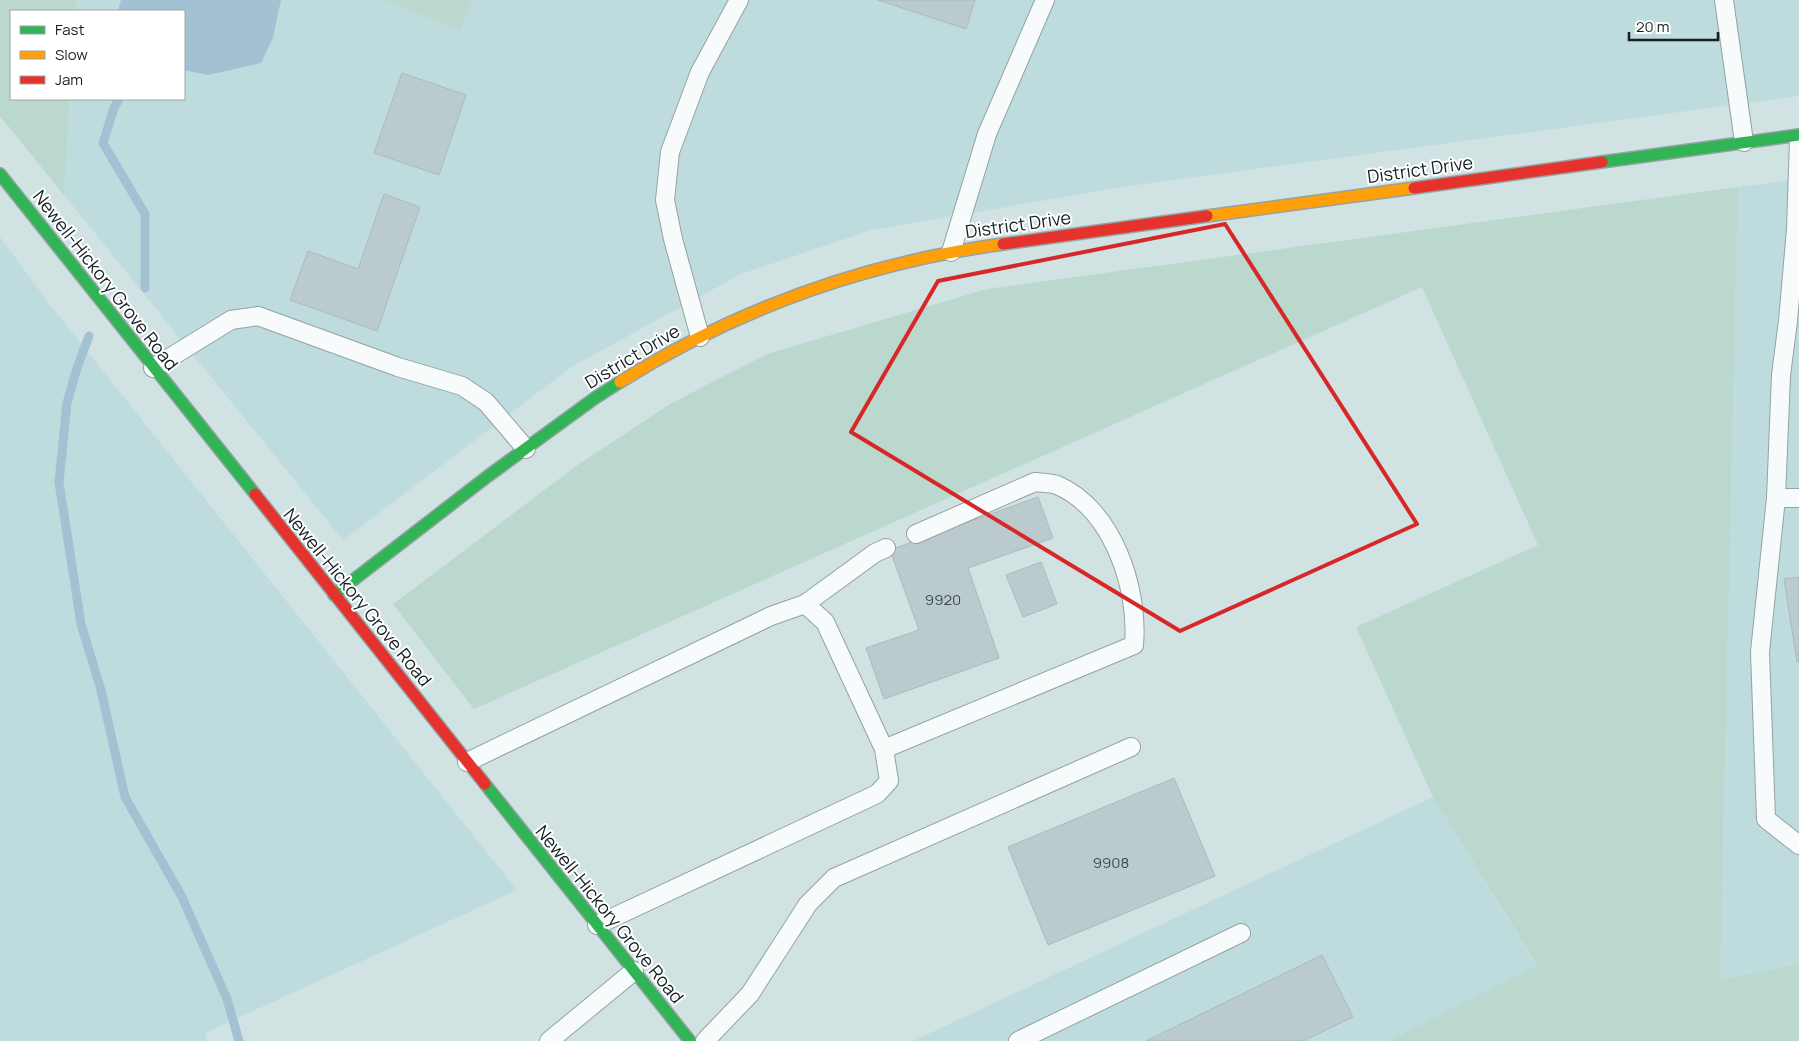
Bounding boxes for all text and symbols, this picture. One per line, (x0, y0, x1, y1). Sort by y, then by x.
legend (10, 10, 185, 100)
scale bar (1629, 10, 1718, 42)
text: 20 m (1636, 16, 1669, 37)
text: Fast (55, 19, 84, 40)
text: Slow (55, 44, 88, 65)
text: Jam (55, 69, 83, 90)
street label: District Drive (1366, 150, 1474, 188)
street label: Newell-Hickory Grove Road (28, 185, 184, 375)
street label: District Drive (964, 205, 1072, 243)
street label: District Drive (580, 318, 684, 394)
street label: Newell-Hickory Grove Road (279, 503, 437, 691)
house number: 9920 (925, 589, 961, 610)
street label: Newell-Hickory Grove Road (531, 820, 689, 1008)
house number: 9908 (1093, 852, 1129, 873)

